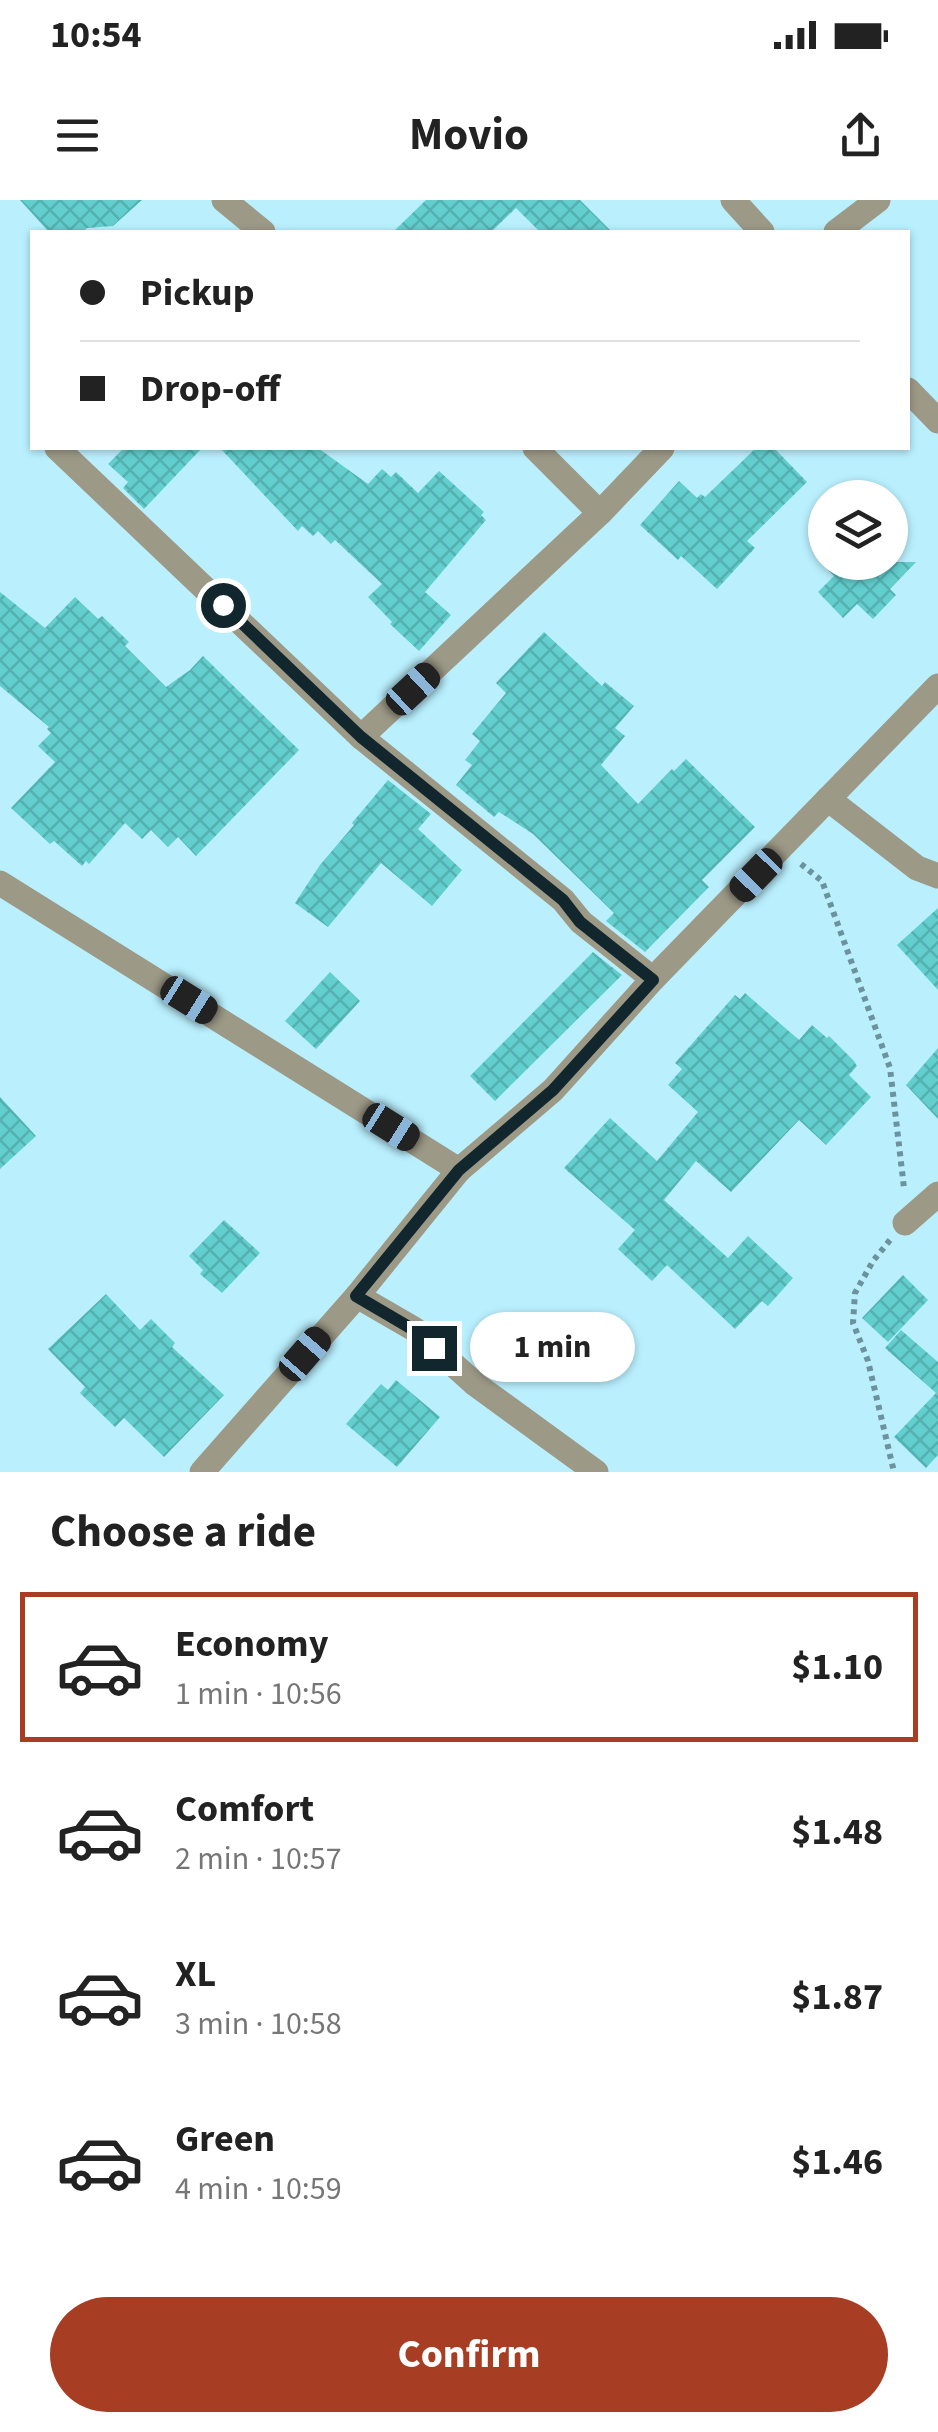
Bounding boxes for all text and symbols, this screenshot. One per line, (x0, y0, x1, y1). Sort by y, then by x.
text: 10:54 (50, 8, 142, 62)
text: Movio (409, 103, 529, 167)
icon: menu (50, 108, 105, 163)
icon: share (833, 108, 888, 163)
text: Pickup (140, 266, 254, 320)
text: Drop-off (140, 362, 280, 416)
map controls (808, 480, 908, 580)
button: layers (808, 480, 908, 580)
route start (201, 583, 246, 628)
car (381, 658, 445, 720)
car (724, 843, 788, 907)
car (156, 971, 222, 1029)
car (358, 1098, 424, 1156)
callout: 1 min (469, 1313, 634, 1383)
car (274, 1322, 336, 1386)
text: 1 min (514, 1324, 591, 1370)
route end (412, 1326, 457, 1371)
text: Choose a ride (50, 1500, 316, 1564)
text: Economy (175, 1617, 328, 1671)
icon: car (55, 1622, 145, 1712)
text: $1.10 (791, 1640, 883, 1694)
text: 1 min · 10:56 (175, 1671, 342, 1717)
text: Comfort (175, 1782, 314, 1836)
icon: car (55, 1787, 145, 1877)
text: $1.48 (791, 1805, 883, 1859)
text: 2 min · 10:57 (175, 1836, 342, 1882)
text: XL (175, 1947, 216, 2001)
icon: car (55, 1952, 145, 2042)
text: $1.87 (791, 1970, 883, 2024)
text: 3 min · 10:58 (175, 2001, 342, 2047)
text: Green (175, 2112, 275, 2166)
icon: car (55, 2117, 145, 2207)
text: $1.46 (791, 2135, 883, 2189)
text: 4 min · 10:59 (175, 2166, 342, 2212)
button: Confirm (50, 2297, 888, 2412)

